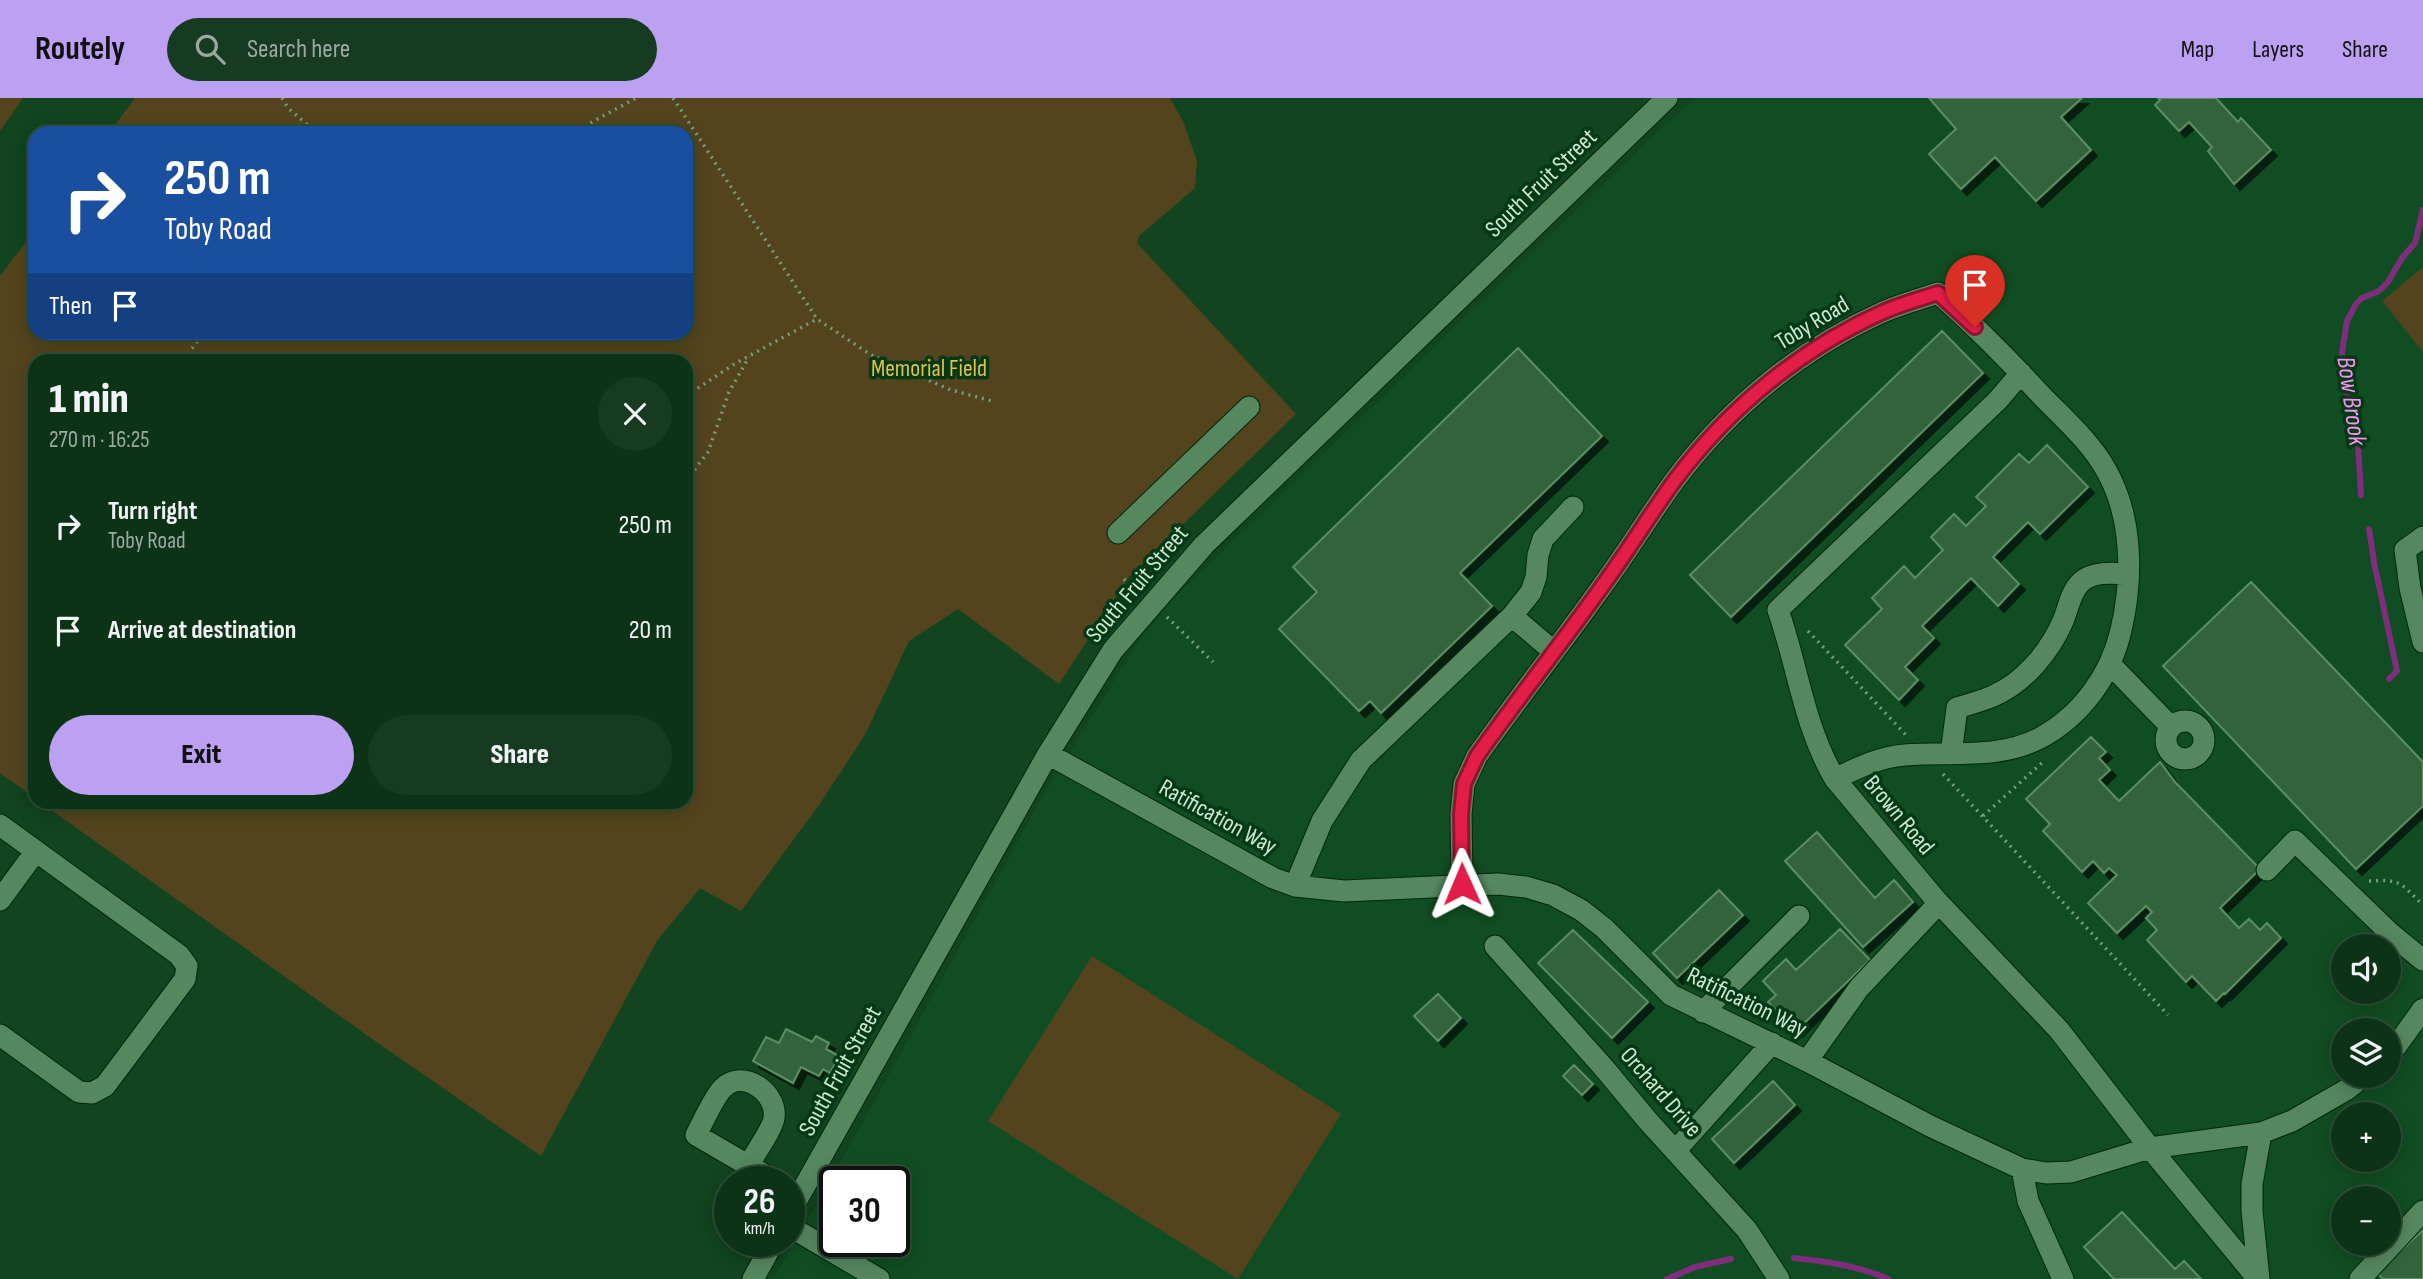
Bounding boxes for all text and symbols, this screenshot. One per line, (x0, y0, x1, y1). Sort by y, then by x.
search box (167, 18, 657, 81)
text: Routely (35, 29, 125, 69)
icon: search (191, 30, 229, 68)
text: Search here (247, 34, 350, 65)
text: Map (2181, 35, 2214, 64)
text: Layers (2252, 35, 2304, 64)
text: Share (2342, 35, 2388, 64)
street label: South Fruit Street (1479, 123, 1603, 243)
text: 250 m (164, 150, 270, 209)
icon: right (49, 154, 140, 245)
text: Toby Road (164, 210, 272, 249)
pin (1945, 255, 2005, 327)
icon: arrive (1956, 266, 1994, 304)
icon: arrive (106, 287, 144, 325)
street label: Toby Road (1770, 290, 1854, 356)
text: Then (49, 291, 92, 322)
park label: Memorial Field (871, 354, 987, 383)
water label: Bow Brook (2329, 355, 2373, 449)
text: 1 min (49, 374, 129, 425)
button: close (598, 377, 672, 451)
text: 270 m · 16:25 (49, 426, 149, 454)
text: Turn right (108, 496, 197, 527)
icon: right (49, 507, 87, 545)
text: 250 m (618, 510, 672, 541)
street label: South Fruit Street (1080, 520, 1194, 648)
text: Toby Road (108, 527, 186, 555)
icon: arrive (49, 612, 87, 650)
text: Arrive at destination (108, 615, 296, 646)
text: 20 m (629, 615, 672, 646)
button: Exit (49, 715, 354, 795)
button: Share (368, 715, 672, 795)
street label: Brown Road (1857, 769, 1941, 861)
street label: Ratification Way (1154, 773, 1282, 861)
position arrow (1425, 847, 1499, 921)
map controls (2331, 934, 2401, 1256)
button: sound (2331, 934, 2401, 1004)
street label: Ratification Way (1682, 960, 1812, 1044)
street label: South Fruit Street (792, 1001, 888, 1141)
button: layers (2331, 1018, 2401, 1088)
street label: Orchard Drive (1614, 1041, 1708, 1143)
button: + (2331, 1102, 2401, 1172)
speed limit sign: 30 (819, 1166, 910, 1257)
text: 26 (744, 1181, 775, 1224)
button: − (2331, 1186, 2401, 1256)
text: km/h (744, 1218, 775, 1239)

